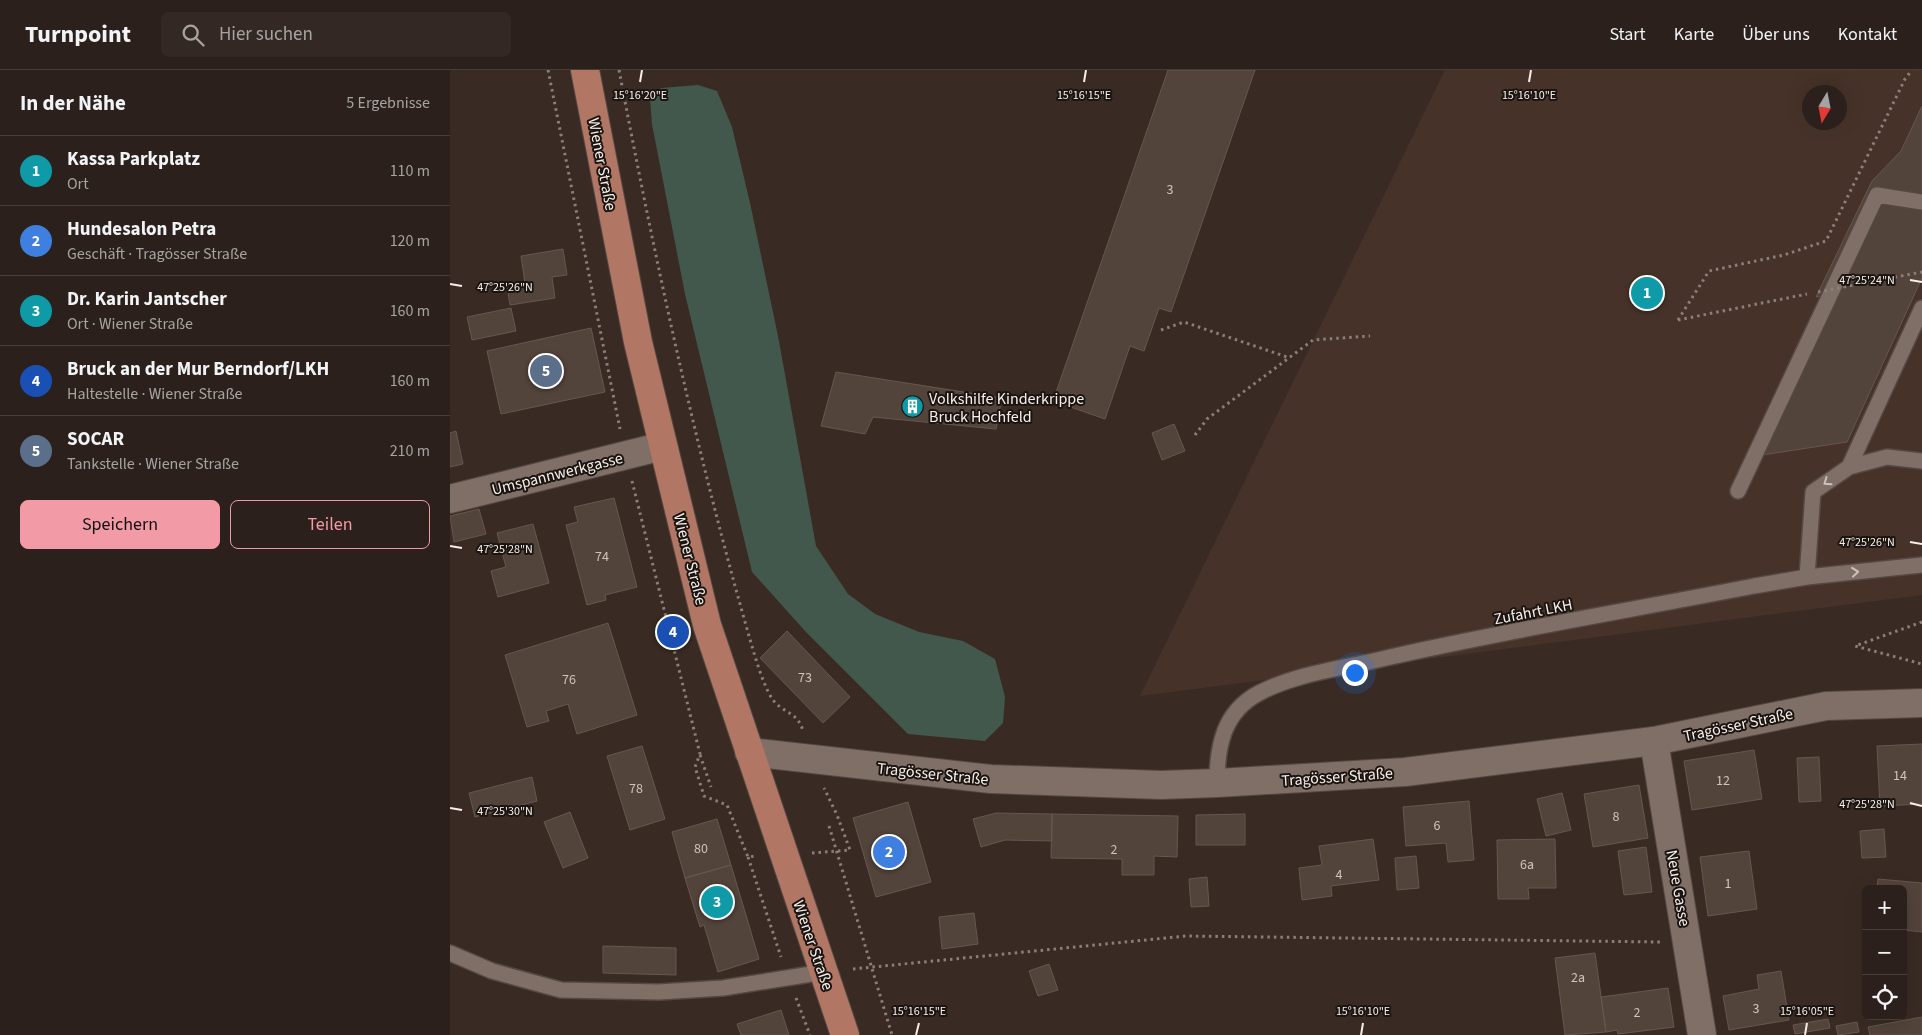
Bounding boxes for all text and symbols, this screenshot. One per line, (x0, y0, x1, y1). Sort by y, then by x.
search box (161, 12, 511, 57)
text: Turnpoint (25, 17, 131, 52)
icon: search (179, 21, 207, 49)
text: Hier suchen (219, 21, 313, 48)
text: Start (1609, 22, 1646, 47)
text: Karte (1674, 22, 1714, 47)
text: Über uns (1742, 22, 1810, 47)
text: Kontakt (1838, 22, 1897, 47)
north arrow (1802, 85, 1847, 130)
text: 15°16'20"E (613, 87, 667, 104)
text: 15°16'15"E (1057, 87, 1111, 104)
text: 15°16'10"E (1502, 87, 1556, 104)
text: In der Nähe (20, 88, 126, 118)
text: 5 Ergebnisse (346, 92, 430, 114)
street label: Wiener Straße (582, 116, 622, 212)
text: Kassa Parkplatz (67, 146, 200, 173)
text: 1 (32, 160, 40, 182)
text: 110 m (390, 160, 430, 182)
text: Ort (67, 173, 89, 195)
house number: 3 (1167, 180, 1174, 200)
text: Hundesalon Petra (67, 216, 216, 243)
text: 2 (32, 230, 40, 252)
text: 120 m (390, 230, 430, 252)
text: Geschäft · Tragösser Straße (67, 243, 247, 265)
text: 47°25'24"N (1839, 272, 1895, 289)
pin: 1 (1631, 274, 1663, 312)
text: 47°25'26"N (477, 279, 533, 296)
text: Dr. Karin Jantscher (67, 286, 227, 313)
text: 3 (32, 300, 40, 322)
text: 160 m (390, 300, 430, 322)
text: Ort · Wiener Straße (67, 313, 193, 335)
pin: 5 (530, 352, 562, 390)
text: Bruck an der Mur Berndorf/LKH (67, 356, 329, 383)
text: 4 (32, 370, 40, 392)
text: 160 m (390, 370, 430, 392)
text: Haltestelle · Wiener Straße (67, 383, 243, 405)
place label: Volkshilfe Kinderkrippe Bruck Hochfeld (929, 388, 1084, 428)
building icon: Volkshilfe Kinderkrippe Bruck Hochfeld (901, 395, 925, 419)
text: SOCAR (67, 426, 124, 453)
text: 5 (32, 440, 40, 462)
text: 210 m (390, 440, 430, 462)
street label: Umspannwerkgasse (489, 447, 625, 501)
text: Tankstelle · Wiener Straße (67, 453, 239, 475)
one-way arrow (1823, 476, 1832, 485)
button: Speichern (20, 500, 220, 549)
button: Teilen (230, 500, 430, 549)
street label: Wiener Straße (668, 511, 712, 607)
text: 47°25'26"N (1839, 534, 1895, 551)
text: 47°25'28"N (477, 541, 533, 558)
house number: 74 (595, 547, 609, 567)
one-way arrow (1851, 567, 1859, 578)
street label: Zufahrt LKH (1492, 594, 1574, 630)
pin: 4 (657, 613, 689, 651)
your location (1342, 660, 1368, 686)
house number: 73 (798, 668, 812, 688)
house number: 76 (562, 670, 576, 690)
street label: Tragösser Straße (1681, 703, 1795, 747)
street label: Tragösser Straße (876, 757, 990, 791)
street label: Tragösser Straße (1281, 762, 1394, 792)
house number: 14 (1893, 766, 1907, 786)
house number: 12 (1716, 771, 1730, 791)
house number: 78 (629, 779, 643, 799)
text: 47°25'28"N (1839, 796, 1895, 813)
text: 47°25'30"N (477, 803, 533, 820)
house number: 8 (1613, 807, 1620, 827)
house number: 6 (1434, 816, 1441, 836)
pin: 2 (873, 833, 905, 871)
house number: 80 (694, 839, 708, 859)
house number: 2 (1111, 840, 1118, 860)
street label: Neue Gasse (1660, 848, 1696, 928)
house number: 6a (1520, 855, 1534, 875)
house number: 4 (1336, 865, 1343, 885)
house number: 1 (1725, 874, 1732, 894)
pin: 3 (701, 883, 733, 921)
map controls (1862, 885, 1907, 1020)
button: + (1862, 885, 1907, 930)
street label: Wiener Straße (787, 897, 839, 993)
button: − (1862, 930, 1907, 975)
house number: 2a (1571, 968, 1585, 988)
button: locate (1862, 975, 1907, 1020)
house number: 3 (1753, 999, 1760, 1019)
text: 15°16'15"E (892, 1003, 946, 1020)
text: 15°16'10"E (1336, 1003, 1390, 1020)
house number: 2 (1634, 1003, 1641, 1023)
text: 15°16'05"E (1780, 1003, 1834, 1020)

